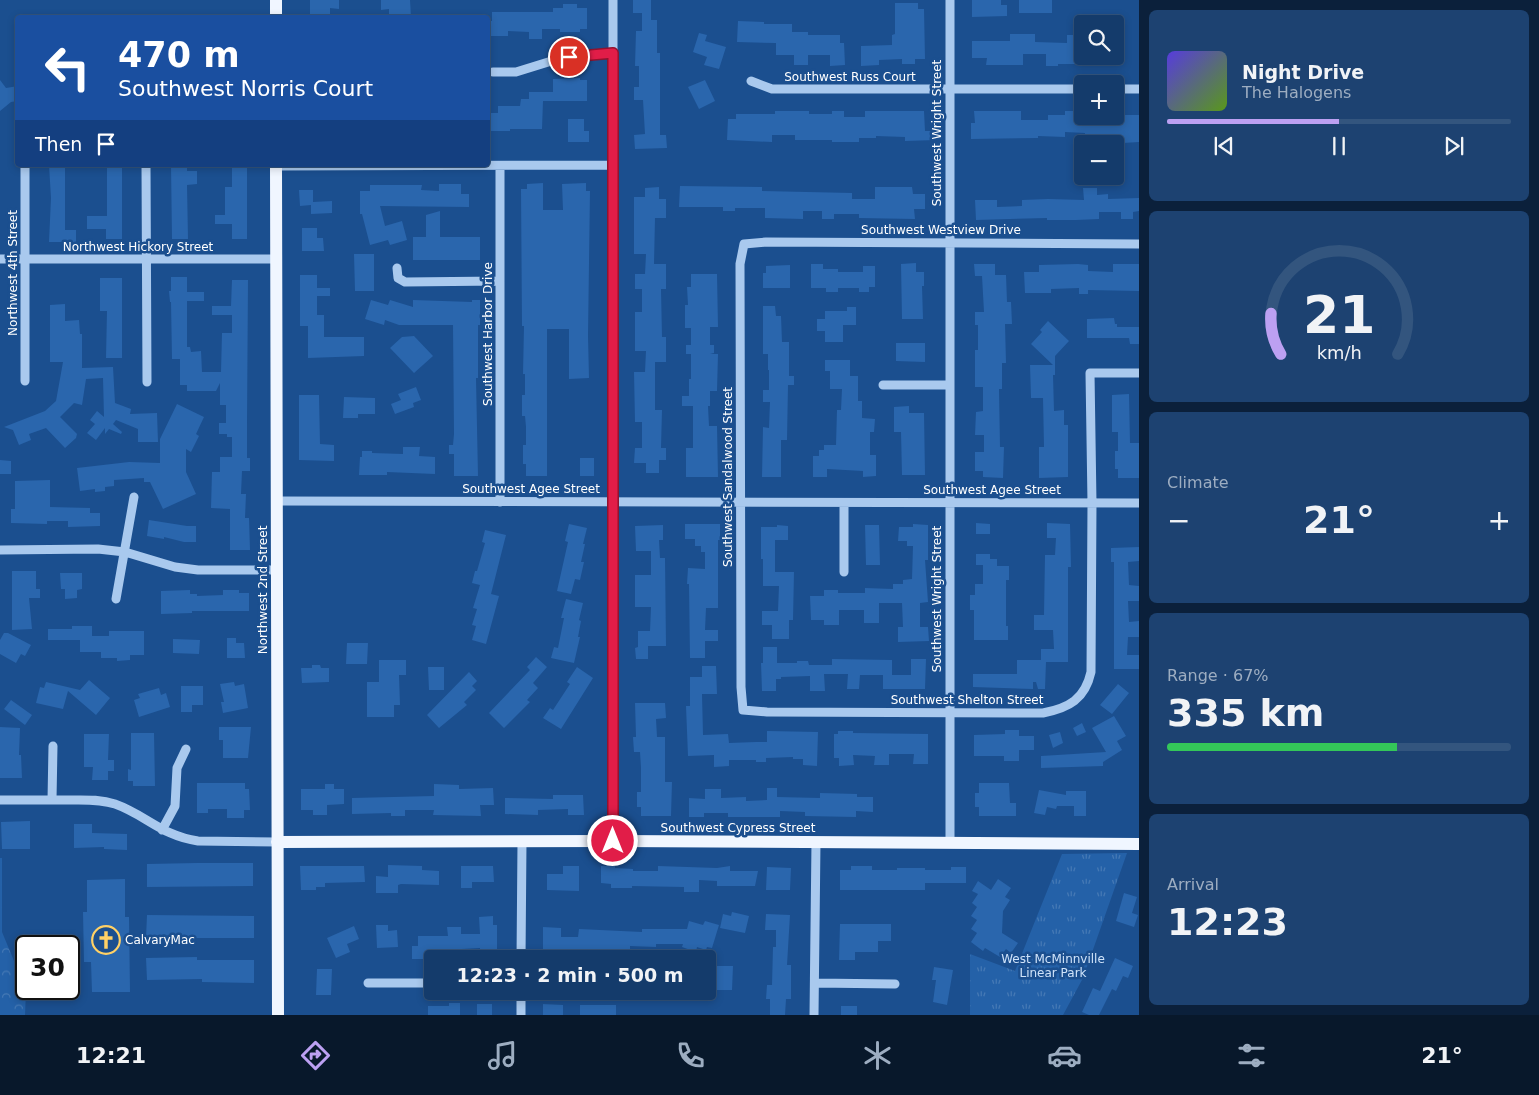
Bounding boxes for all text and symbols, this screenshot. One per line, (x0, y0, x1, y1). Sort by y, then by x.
map controls (1074, 15, 1124, 185)
button: search (1074, 15, 1124, 65)
icon: left (35, 35, 100, 100)
text: 470 m (118, 35, 240, 75)
pin (548, 36, 590, 78)
icon: arrive (555, 43, 583, 71)
street label: Southwest Wright Street (930, 59, 944, 206)
text: Night Drive (1242, 61, 1364, 83)
street label: Southwest Russ Court (784, 70, 916, 84)
button: + (1074, 75, 1124, 125)
text: Southwest Norris Court (118, 76, 373, 101)
text: The Halogens (1242, 83, 1351, 102)
icon: arrive (92, 130, 120, 158)
icon: previous (1210, 132, 1238, 160)
icon: pause (1325, 132, 1353, 160)
icon: next (1440, 132, 1468, 160)
text: Then (35, 133, 82, 155)
button: − (1074, 135, 1124, 185)
street label: Northwest 4th Street (6, 210, 20, 336)
street label: Southwest Westview Drive (861, 223, 1021, 237)
street label: Northwest Hickory Street (63, 240, 214, 254)
street label: Southwest Harbor Drive (481, 262, 495, 406)
text: 21 (1303, 285, 1375, 345)
text: km/h (1316, 342, 1362, 363)
street label: Southwest Sandalwood Street (721, 387, 735, 567)
text: Climate (1167, 473, 1229, 492)
street label: Southwest Agee Street (462, 482, 600, 496)
street label: Southwest Agee Street (923, 483, 1061, 497)
text: 21° (1303, 498, 1375, 542)
text: − (1167, 504, 1190, 537)
text: + (1488, 504, 1511, 537)
street label: Northwest 2nd Street (256, 525, 270, 654)
street label: Southwest Wright Street (930, 525, 944, 672)
text: Range · 67% (1167, 666, 1269, 685)
text: 335 km (1167, 691, 1324, 735)
street label: Southwest Shelton Street (891, 693, 1044, 707)
position arrow (586, 814, 638, 866)
street label: Southwest Cypress Street (661, 821, 816, 835)
text: Arrival (1167, 875, 1219, 894)
text: 12:23 (1167, 900, 1288, 944)
church icon: CalvaryMac (91, 925, 121, 955)
place label: CalvaryMac (125, 933, 195, 947)
speed limit sign: 30 (15, 935, 80, 1000)
park label: West McMinnville Linear Park (1001, 952, 1105, 980)
text: 12:23 · 2 min · 500 m (456, 964, 684, 986)
icon: directions (298, 1038, 333, 1073)
icon: music (485, 1038, 520, 1073)
icon: phone (673, 1038, 708, 1073)
icon: climate (860, 1038, 895, 1073)
icon: car (1047, 1038, 1082, 1073)
icon: filters (1234, 1038, 1269, 1073)
text: 12:21 (76, 1043, 146, 1068)
text: 21° (1421, 1043, 1463, 1068)

